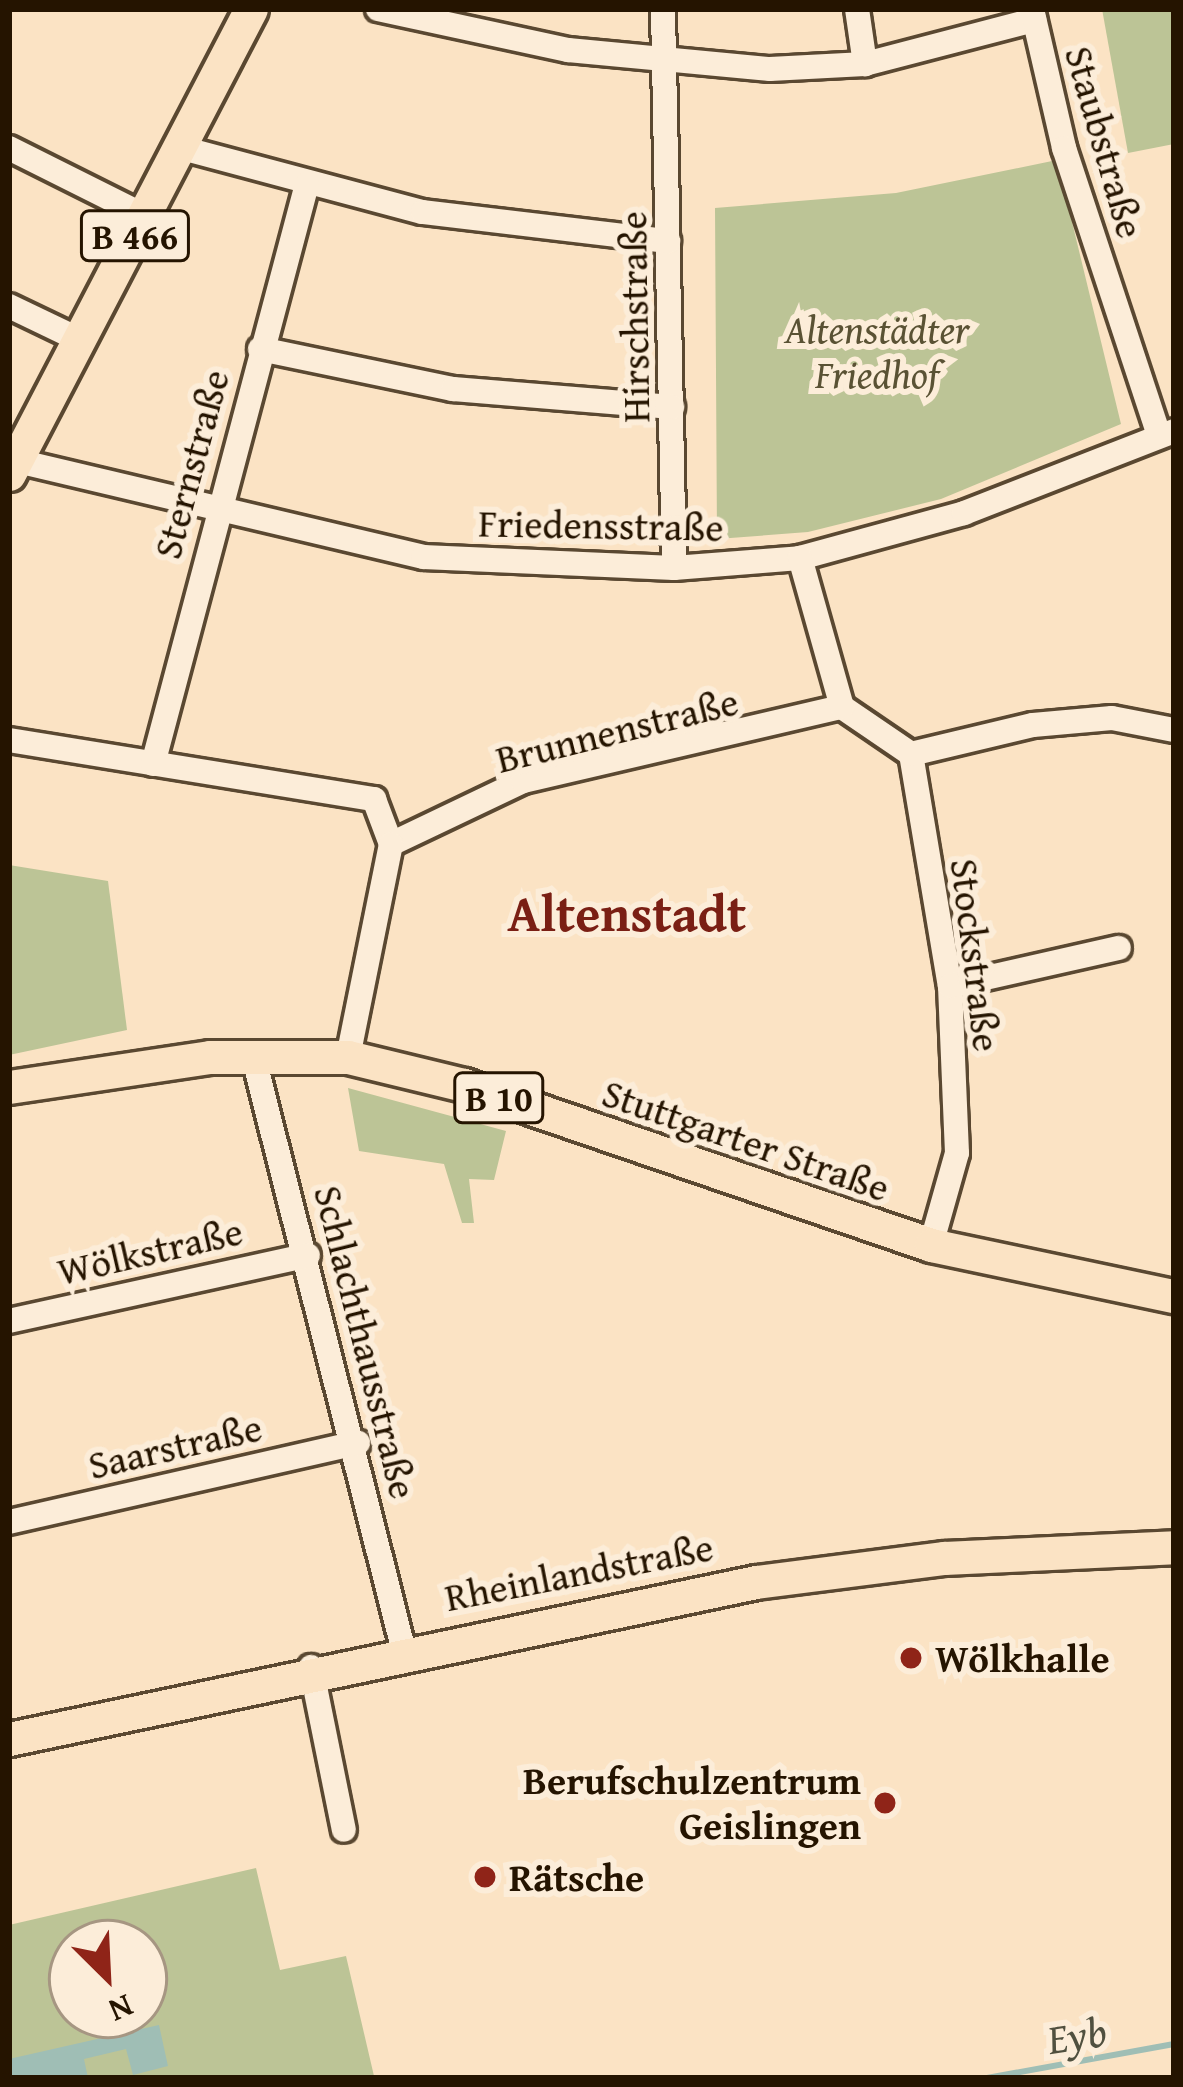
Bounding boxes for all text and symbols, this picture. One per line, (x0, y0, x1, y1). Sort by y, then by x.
street label: Staubstraße (1055, 41, 1155, 243)
road number: B 466 (78, 206, 192, 266)
street label: Hirschstraße (609, 211, 659, 423)
park label: Altenstädter Friedhof (784, 307, 970, 398)
street label: Sternstraße (143, 364, 239, 564)
street label: Friedensstraße (478, 499, 724, 551)
street label: Brunnenstraße (491, 677, 743, 783)
street label: Stockstraße (941, 856, 1011, 1054)
district label: Altenstadt (508, 882, 746, 944)
road number: B 10 (451, 1068, 547, 1128)
street label: Stuttgarter Straße (596, 1069, 896, 1211)
street label: Schlachthausstraße (304, 1181, 428, 1503)
street label: Wölkstraße (53, 1207, 247, 1295)
street label: Saarstraße (84, 1403, 266, 1489)
street label: Rheinlandstraße (441, 1523, 717, 1621)
place label: Wölkhalle (935, 1635, 1110, 1681)
marker: Wölkhalle (898, 1645, 924, 1671)
place label: Berufschulzentrum Geislingen (523, 1758, 861, 1849)
marker: Berufschulzentrum Geislingen (872, 1790, 898, 1816)
place label: Rätsche (509, 1854, 644, 1900)
marker: Rätsche (472, 1864, 498, 1890)
north arrow (48, 1919, 168, 2039)
text: N (102, 1983, 141, 2036)
water label: Eyb (1044, 2005, 1110, 2065)

